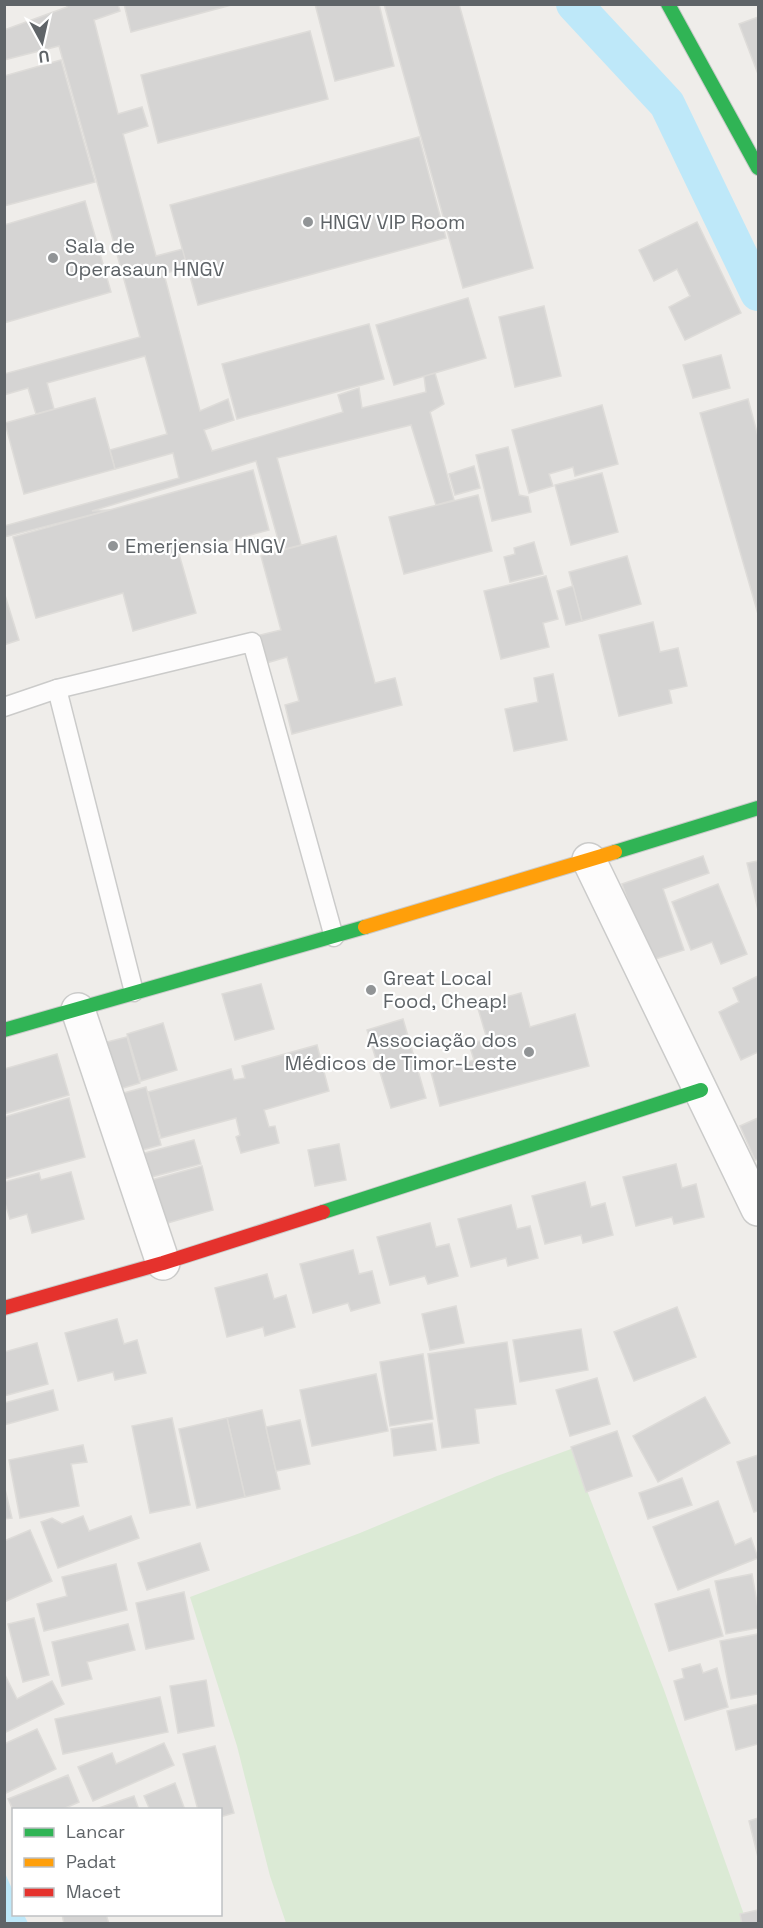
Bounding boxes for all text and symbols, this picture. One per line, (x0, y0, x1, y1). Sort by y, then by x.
north arrow (12, 12, 72, 72)
text: U (37, 45, 51, 68)
place label: HNGV VIP Room (320, 209, 465, 235)
marker: HNGV VIP Room (301, 215, 315, 229)
place label: Sala de Operasaun HNGV (65, 233, 225, 282)
marker: Sala de Operasaun HNGV (46, 251, 60, 265)
place label: Emerjensia HNGV (125, 533, 286, 559)
marker: Emerjensia HNGV (106, 539, 120, 553)
place label: Great Local Food, Cheap! (383, 965, 507, 1014)
marker: Great Local Food, Cheap! (364, 983, 378, 997)
place label: Associação dos Médicos de Timor-Leste (285, 1027, 517, 1076)
marker: Associação dos Médicos de Timor-Leste (522, 1045, 536, 1059)
legend (12, 1808, 222, 1916)
text: Lancar (66, 1820, 125, 1843)
text: Padat (66, 1850, 116, 1873)
text: Macet (66, 1880, 121, 1903)

